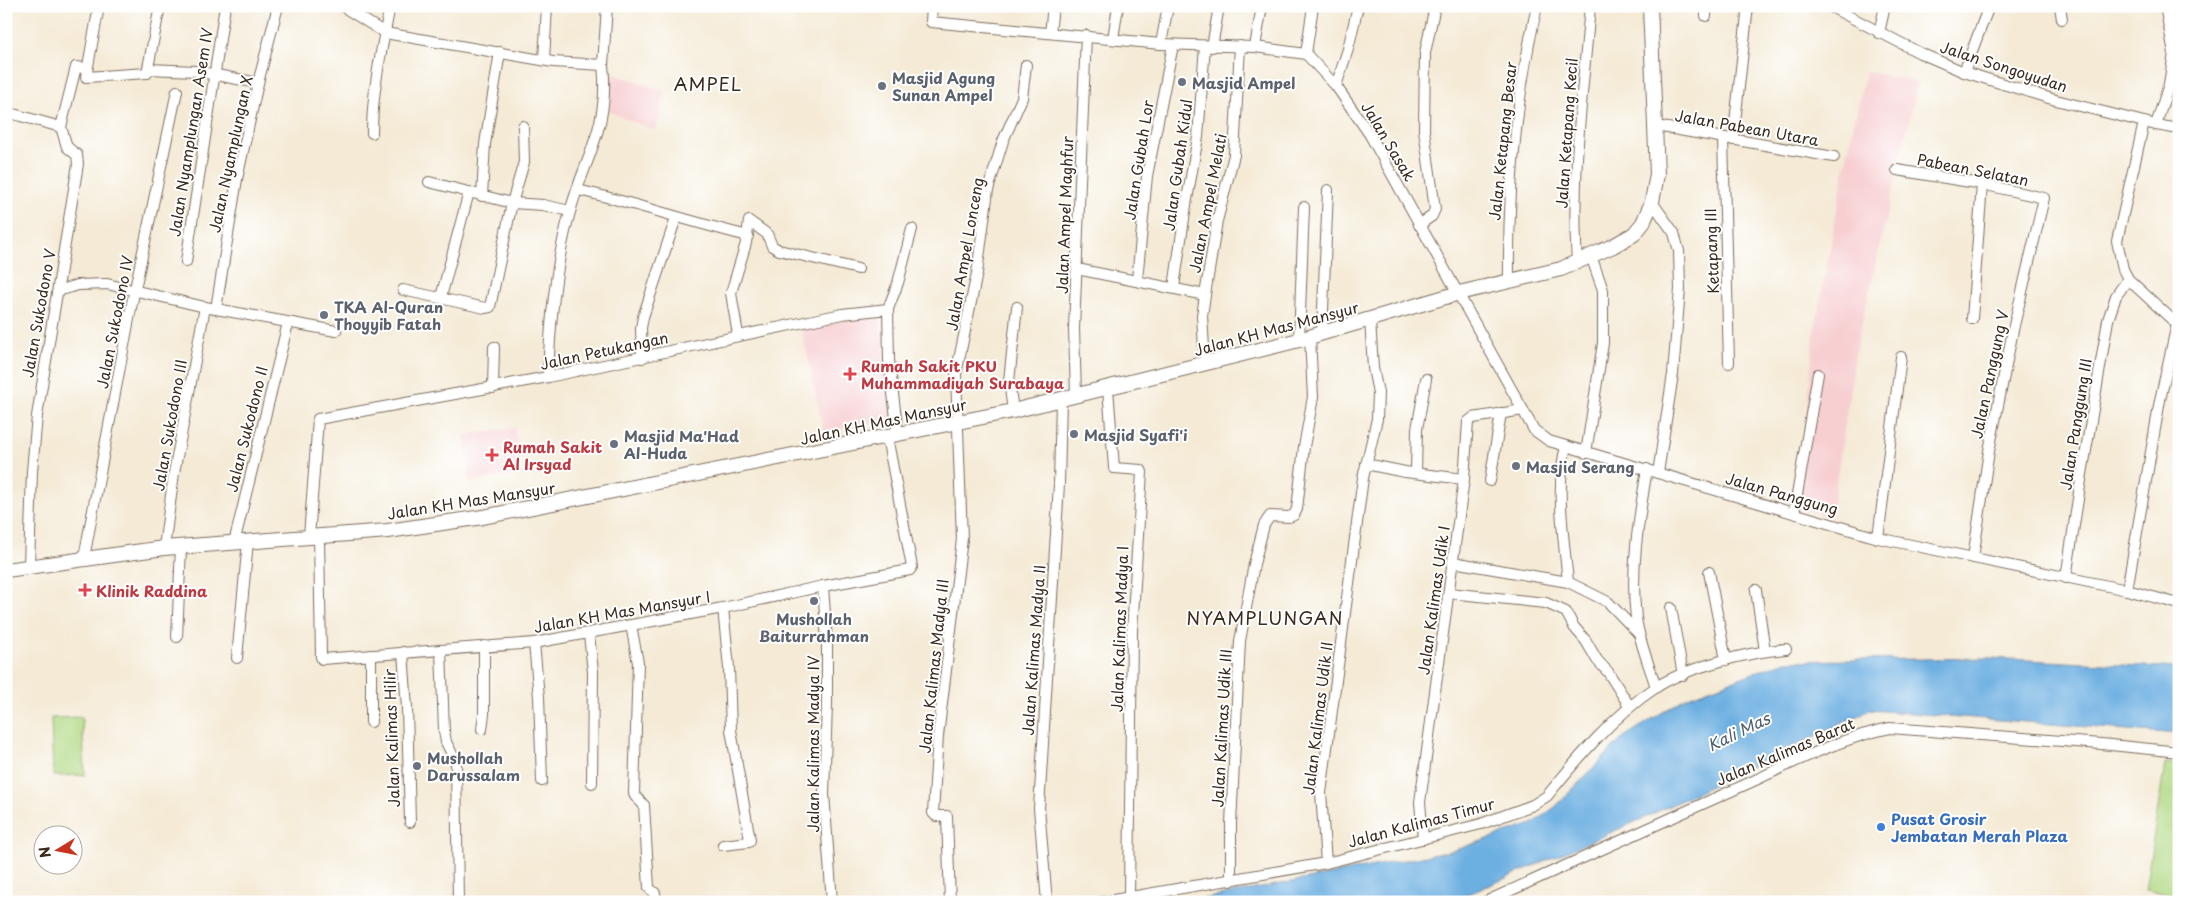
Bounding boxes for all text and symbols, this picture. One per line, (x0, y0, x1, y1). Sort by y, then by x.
street label: Jalan Nyamplungan Asem IV (162, 25, 218, 238)
street label: Jalan Songoyudan (1937, 35, 2071, 97)
street label: Jalan Ketapang Kecil (1549, 57, 1583, 209)
street label: Jalan Ketapang Besar (1482, 60, 1522, 222)
place label: Masjid Agung Sunan Ampel (892, 66, 995, 106)
district label: AMPEL (674, 70, 742, 97)
place label: Masjid Ampel (1192, 71, 1295, 94)
street label: Jalan Nyamplungan X (202, 73, 258, 235)
marker: Masjid Ampel (1176, 76, 1188, 88)
marker: Masjid Agung Sunan Ampel (876, 80, 888, 92)
street label: Jalan Sasak (1356, 97, 1422, 185)
street label: Jalan Gubah Lor (1117, 98, 1159, 222)
street label: Jalan Gubah Kidul (1156, 98, 1198, 232)
street label: Jalan Pabean Utara (1673, 103, 1821, 151)
street label: Jalan Ampel Melati (1182, 131, 1232, 275)
street label: Jalan Ampel Maghfur (1050, 136, 1078, 294)
street label: Pabean Selatan (1915, 147, 2031, 191)
street label: Jalan Ampel Lonceng (939, 176, 989, 332)
street label: Ketapang III (1698, 208, 1724, 294)
street label: Jalan Sukodono V (15, 246, 61, 379)
street label: Jalan Sukodono IV (90, 254, 138, 390)
place label: TKA Al-Quran Thoyyib Fatah (334, 295, 443, 335)
street label: Jalan KH Mas Mansyur (1191, 295, 1361, 361)
street label: Jalan Panggung V (1964, 307, 2014, 441)
marker: TKA Al-Quran Thoyyib Fatah (318, 309, 330, 321)
street label: Jalan Petukangan (538, 325, 670, 375)
place label: Rumah Sakit PKU Muhammadiyah Surabaya (861, 354, 1064, 394)
street label: Jalan Panggung III (2053, 356, 2097, 492)
street label: Jalan Sukodono III (146, 357, 192, 493)
street label: Jalan Sukodono II (219, 364, 273, 494)
marker: Rumah Sakit PKU Muhammadiyah Surabaya (843, 367, 857, 381)
street label: Jalan KH Mas Mansyur (798, 392, 969, 450)
place label: Masjid Syafi'i (1084, 423, 1188, 446)
place label: Masjid Ma'Had Al-Huda (624, 424, 739, 464)
marker: Masjid Syafi'i (1068, 428, 1080, 440)
place label: Rumah Sakit Al Irsyad (503, 435, 602, 475)
marker: Masjid Ma'Had Al-Huda (608, 438, 620, 450)
marker: Rumah Sakit Al Irsyad (485, 448, 499, 462)
place label: Masjid Serang (1526, 455, 1634, 478)
marker: Masjid Serang (1510, 460, 1522, 472)
street label: Jalan Panggung (1723, 466, 1841, 520)
street label: Jalan KH Mas Mansyur (385, 475, 557, 525)
street label: Jalan Kalimas Udik I (1411, 524, 1455, 676)
street label: Jalan Kalimas Madya I (1105, 545, 1133, 713)
street label: Jalan Kalimas Madya II (1016, 564, 1050, 736)
street label: Jalan Kalimas Madya III (912, 578, 954, 754)
place label: Klinik Raddina (96, 579, 208, 602)
marker: Klinik Raddina (78, 583, 92, 597)
street label: Jalan KH Mas Mansyur I (532, 584, 712, 638)
marker: Mushollah Baiturrahman (808, 595, 820, 607)
district label: NYAMPLUNGAN (1186, 604, 1344, 631)
place label: Mushollah Baiturrahman (759, 607, 869, 647)
street label: Jalan Kalimas Udik II (1296, 640, 1338, 796)
street label: Jalan Kalimas Udik III (1205, 648, 1237, 808)
street label: Jalan Kalimas Madya IV (801, 656, 824, 833)
street label: Jalan Kalimas Hilir (377, 668, 405, 808)
water label: Kali Mas (1703, 705, 1775, 756)
street label: Jalan Kalimas Barat (1712, 711, 1858, 791)
place label: Mushollah Darussalam (427, 746, 520, 786)
marker: Mushollah Darussalam (411, 760, 423, 772)
street label: Jalan Kalimas Timur (1345, 791, 1497, 853)
place label: Pusat Grosir Jembatan Merah Plaza (1891, 807, 2068, 847)
marker: Pusat Grosir Jembatan Merah Plaza (1875, 821, 1887, 833)
north arrow (32, 826, 82, 876)
text: N (33, 845, 56, 860)

